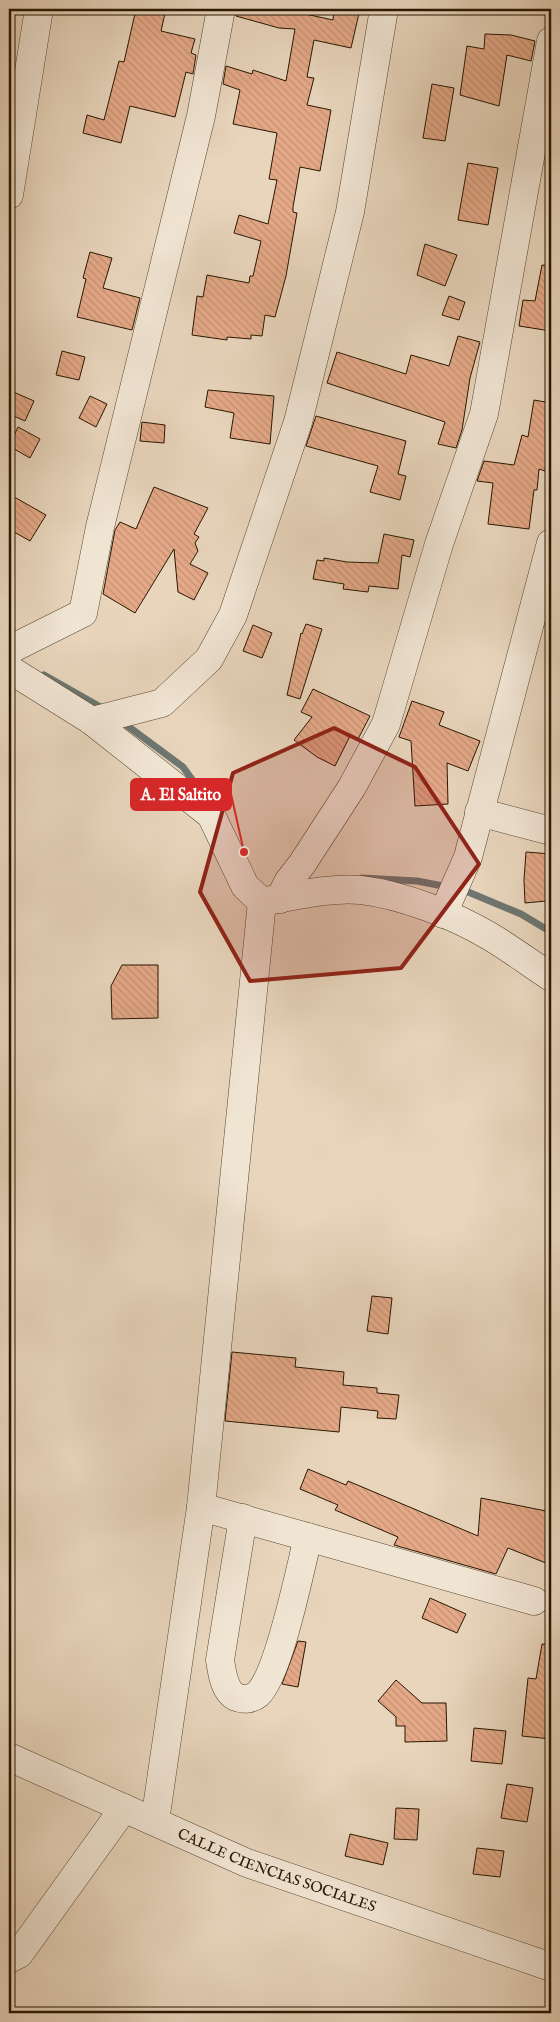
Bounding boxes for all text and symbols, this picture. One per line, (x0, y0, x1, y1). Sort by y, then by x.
callout: A. El Saltito (131, 779, 231, 810)
text: A. El Saltito (140, 786, 222, 806)
street label: CALLE CIENCIAS SOCIALES (175, 1824, 379, 1916)

